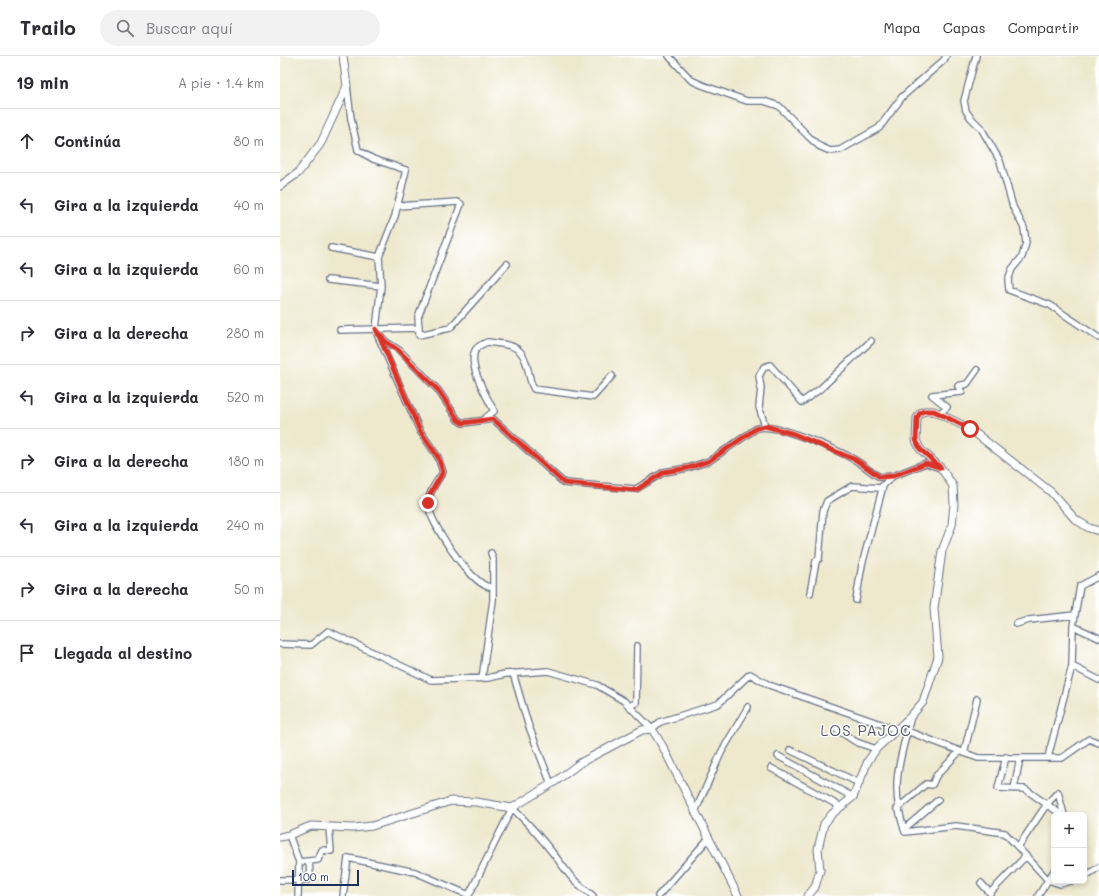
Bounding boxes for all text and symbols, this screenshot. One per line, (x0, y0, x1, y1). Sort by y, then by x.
search box (100, 10, 380, 46)
text: Trailo (20, 15, 76, 40)
icon: search (114, 17, 136, 39)
text: Buscar aquí (146, 18, 233, 38)
text: Mapa (884, 18, 921, 37)
text: Capas (943, 18, 986, 37)
text: Compartir (1008, 18, 1079, 37)
text: 19 min (16, 71, 69, 93)
text: A pie · 1.4 km (178, 74, 264, 91)
icon: ahead (16, 130, 38, 152)
text: Continúa (54, 131, 121, 151)
text: 80 m (234, 132, 264, 149)
icon: left (16, 194, 38, 216)
text: Gira a la izquierda (54, 195, 199, 215)
text: 40 m (234, 196, 264, 213)
icon: left (16, 258, 38, 280)
text: Gira a la izquierda (54, 259, 199, 279)
text: 60 m (234, 260, 264, 277)
icon: right (16, 322, 38, 344)
text: Gira a la derecha (54, 323, 188, 343)
text: 280 m (226, 324, 264, 341)
icon: left (16, 386, 38, 408)
text: Gira a la izquierda (54, 387, 199, 407)
text: 520 m (227, 388, 264, 405)
route start (961, 420, 979, 438)
icon: right (16, 450, 38, 472)
text: Gira a la derecha (54, 451, 188, 471)
text: 180 m (228, 452, 264, 469)
route end (419, 494, 437, 512)
icon: left (16, 514, 38, 536)
text: Gira a la izquierda (54, 515, 199, 535)
text: 240 m (227, 516, 264, 533)
icon: right (16, 578, 38, 600)
text: Gira a la derecha (54, 579, 188, 599)
text: 50 m (234, 580, 264, 597)
icon: arrive (16, 642, 38, 664)
text: Llegada al destino (54, 643, 192, 663)
district label: LOS PAJOC (820, 720, 912, 740)
map controls (1051, 812, 1087, 884)
button: + (1051, 812, 1087, 848)
button: − (1051, 848, 1087, 884)
scale bar (292, 868, 359, 887)
text: 100 m (298, 869, 329, 884)

